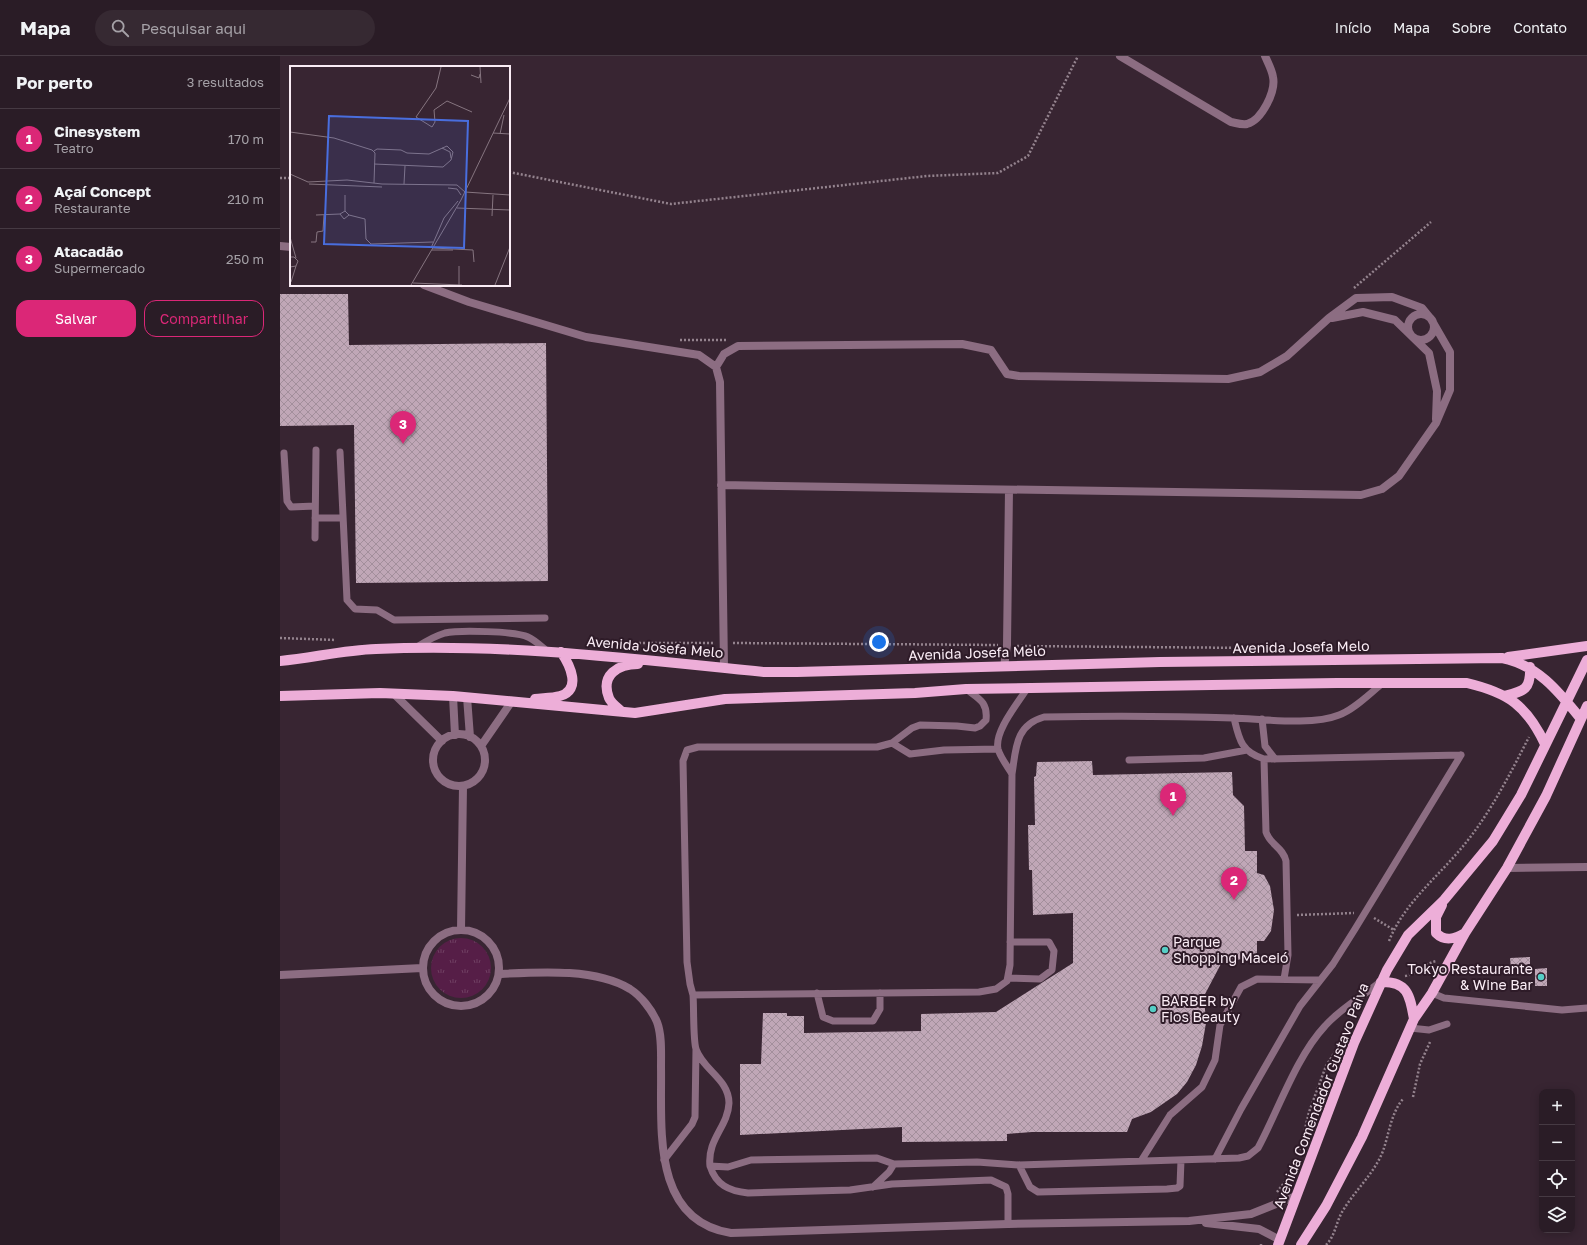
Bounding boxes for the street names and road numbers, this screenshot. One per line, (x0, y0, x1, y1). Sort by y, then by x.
street label: Avenida Josefa Melo (586, 632, 724, 661)
street label: Avenida Josefa Melo (1232, 637, 1370, 656)
street label: Avenida Josefa Melo (908, 642, 1046, 663)
street label: Avenida Comendador Gustavo Paiva (1269, 980, 1372, 1211)

